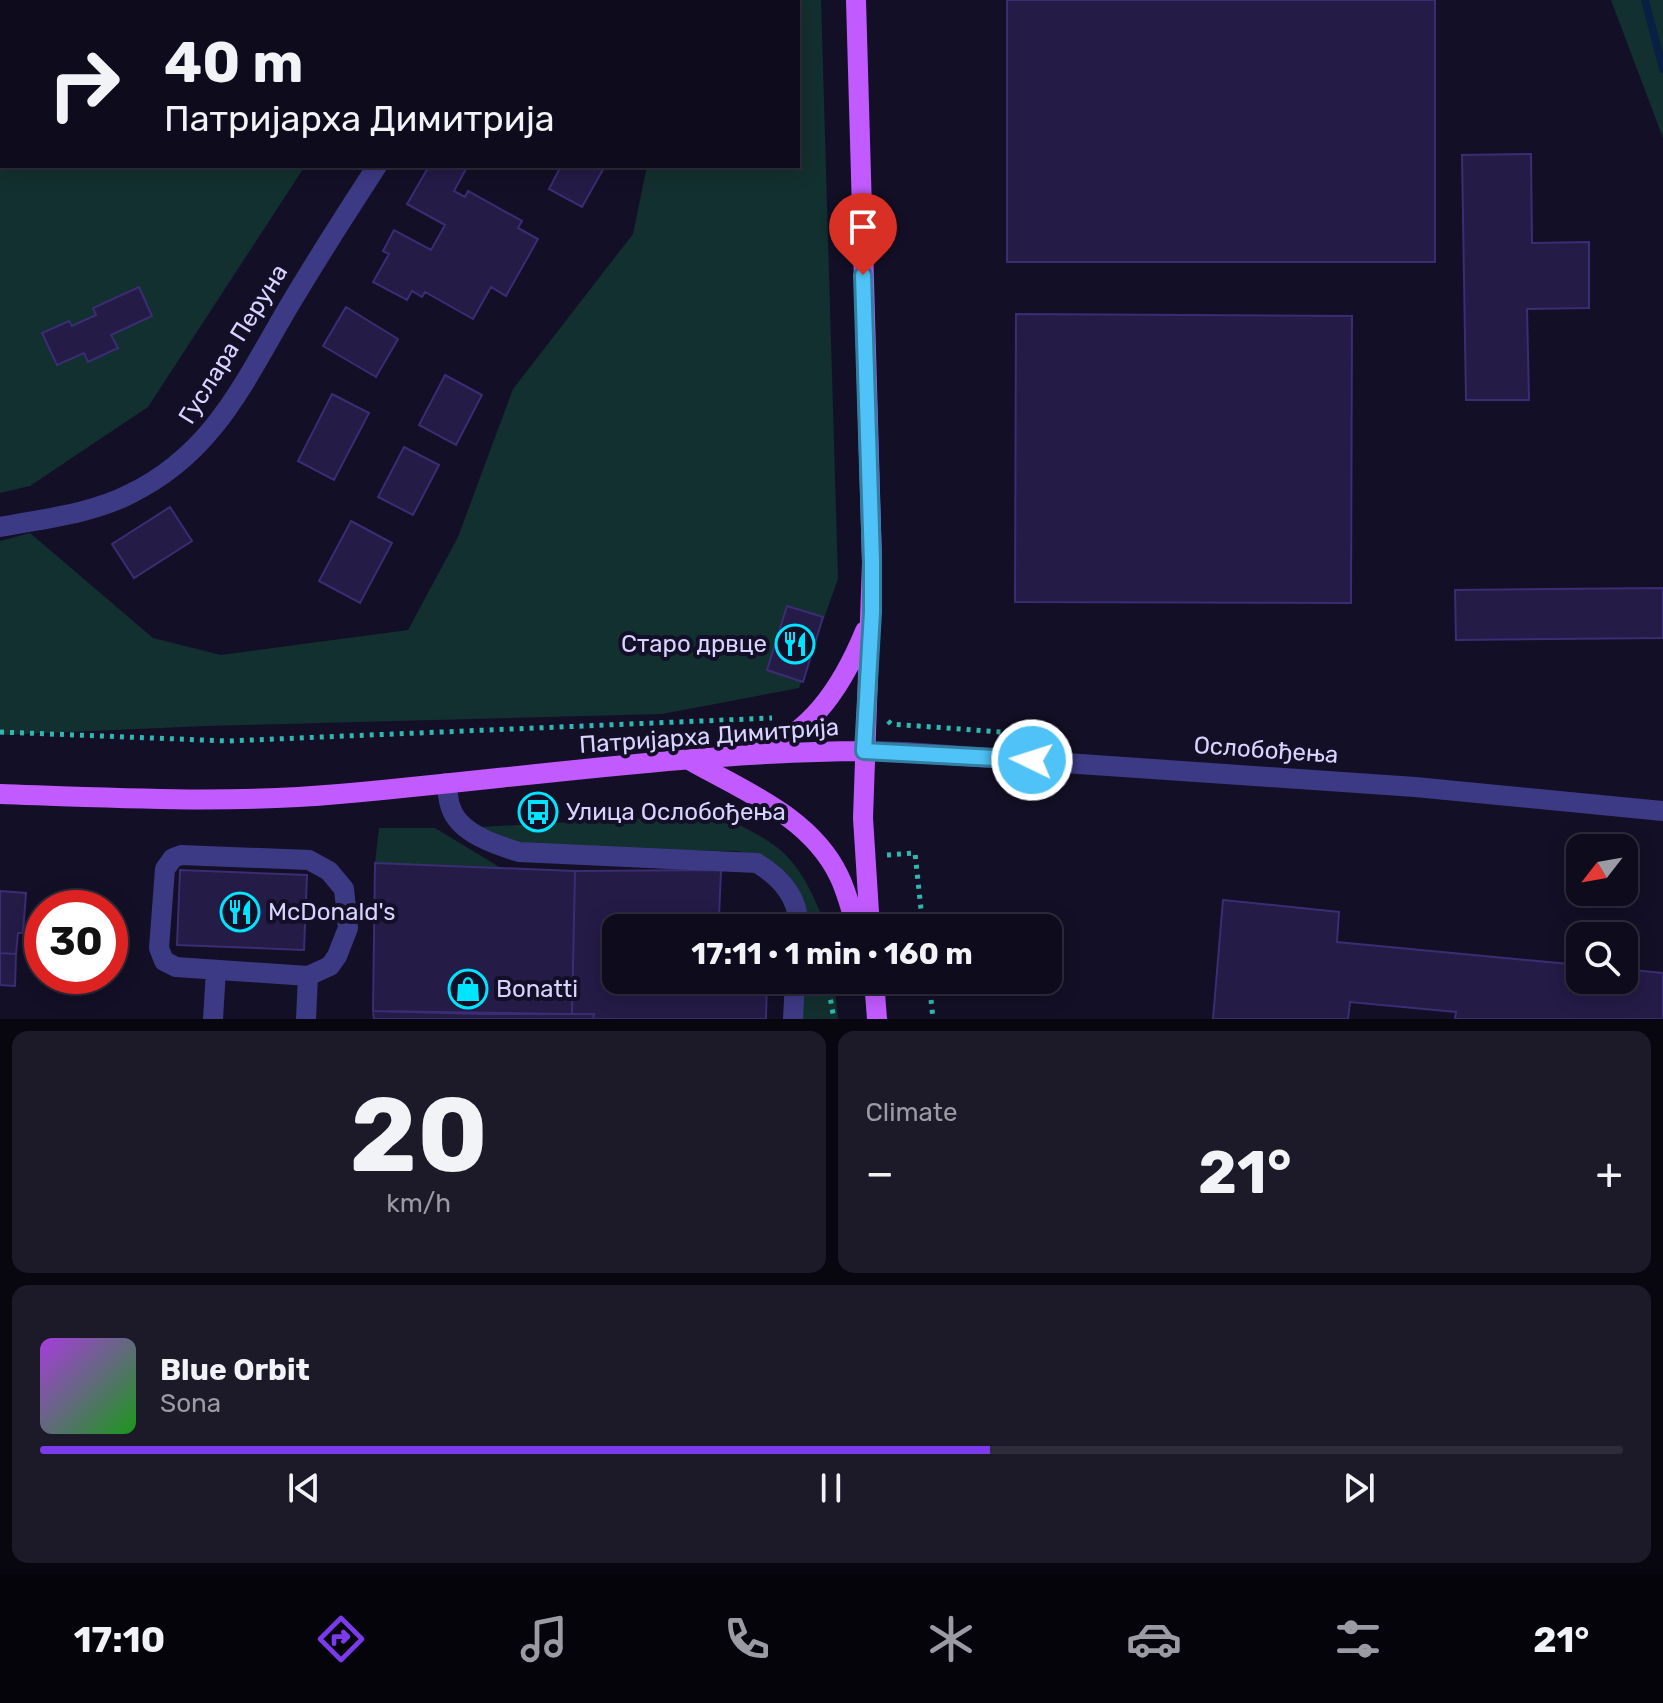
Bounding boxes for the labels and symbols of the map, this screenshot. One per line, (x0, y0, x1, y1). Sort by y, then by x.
pin (829, 193, 897, 275)
street label: Гуслара Перуна (173, 259, 293, 429)
restaurant icon: Старо дрвце (774, 623, 816, 665)
place label: Старо дрвце (621, 630, 767, 658)
street label: Патријарха Димитрија (578, 713, 840, 759)
position arrow (990, 718, 1074, 802)
street label: Ослобођења (1193, 731, 1339, 769)
bus stop icon: Улица Ослобођења (517, 791, 559, 833)
place label: Улица Ослобођења (566, 798, 786, 826)
north arrow (1566, 834, 1638, 906)
speed limit sign: 30 (24, 890, 128, 994)
restaurant icon: McDonald's (219, 891, 261, 933)
place label: McDonald's (268, 898, 395, 926)
shop icon: Bonatti (447, 968, 489, 1010)
place label: Bonatti (496, 975, 578, 1003)

